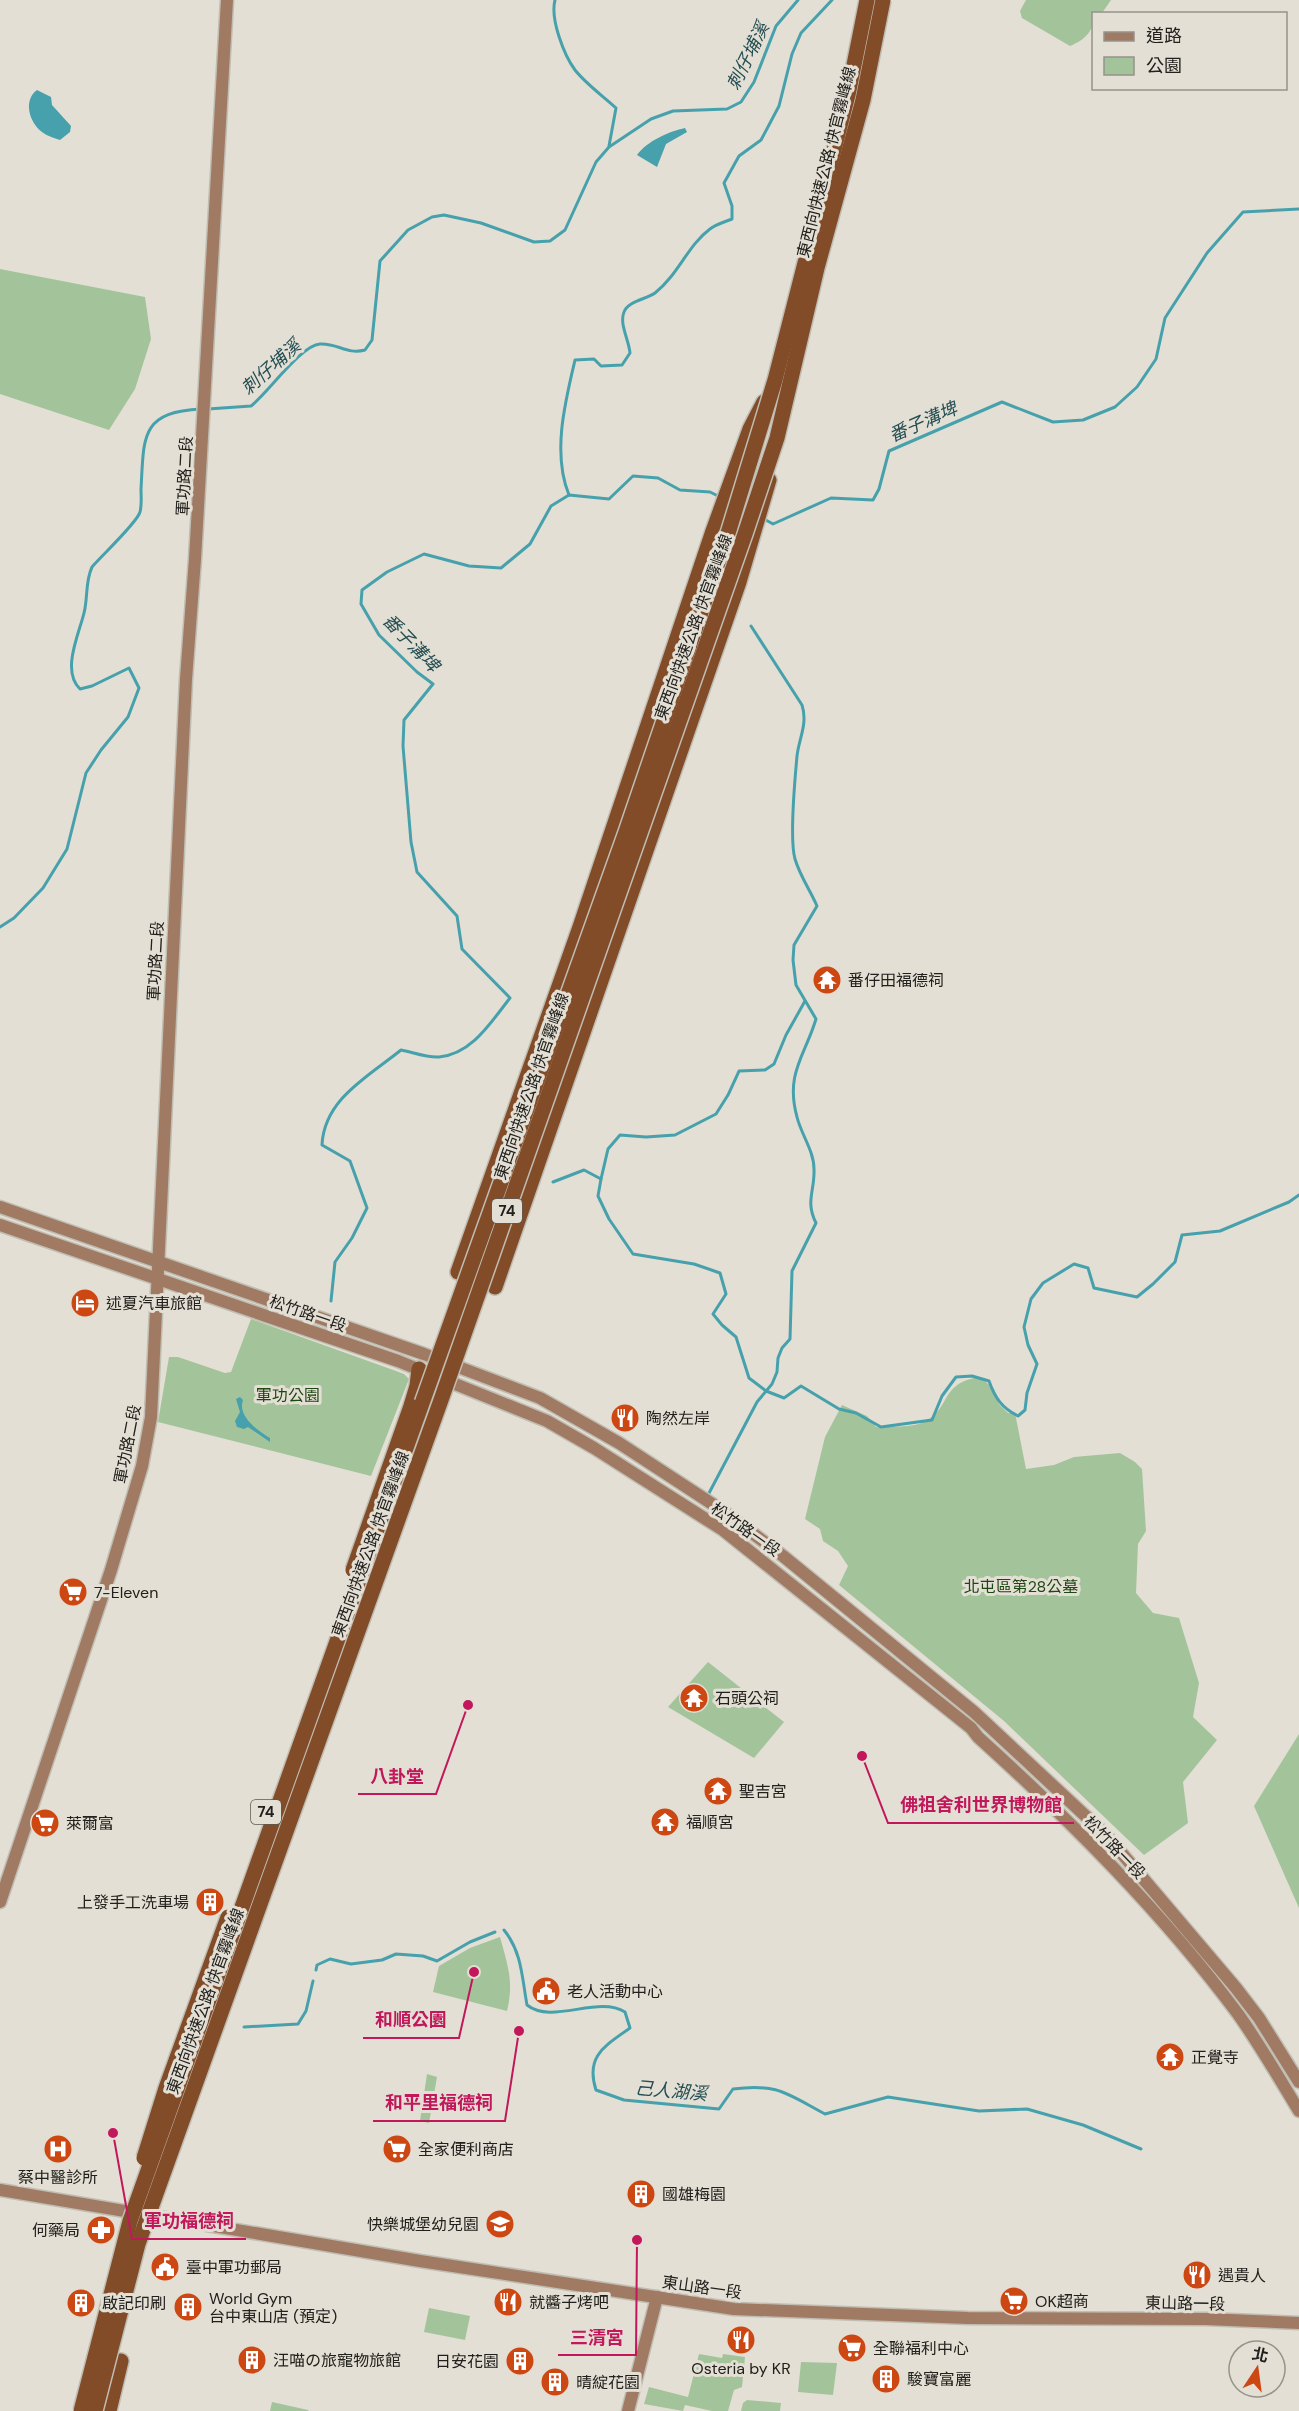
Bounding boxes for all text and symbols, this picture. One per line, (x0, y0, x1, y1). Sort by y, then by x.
legend (1092, 12, 1287, 90)
water label: 刺仔埔溪 (721, 16, 776, 94)
text: 道路 (1146, 24, 1182, 48)
text: 公園 (1146, 54, 1182, 78)
street label: 東西向快速公路 快官霧峰線 (793, 64, 860, 260)
water label: 刺仔埔溪 (236, 332, 308, 400)
water label: 番子溝埤 (885, 396, 963, 448)
street label: 軍功路二段 (172, 436, 197, 517)
street label: 東西向快速公路 快官霧峰線 (650, 531, 737, 723)
water label: 番子溝埤 (377, 609, 446, 679)
street label: 軍功路二段 (143, 921, 168, 1002)
temple icon: 番仔田福德祠 (811, 964, 843, 996)
place label: 番仔田福德祠 (848, 970, 944, 991)
street label: 東西向快速公路 快官霧峰線 (490, 990, 573, 1182)
road number: 74 (492, 1199, 522, 1223)
hotel icon: 述夏汽車旅館 (69, 1287, 101, 1319)
street label: 松竹路一段 (267, 1291, 349, 1336)
place label: 述夏汽車旅館 (106, 1293, 202, 1314)
park label: 軍功公園 (256, 1385, 320, 1406)
restaurant icon: 陶然左岸 (609, 1402, 641, 1434)
street label: 軍功路二段 (110, 1403, 145, 1485)
place label: 陶然左岸 (646, 1408, 710, 1429)
street label: 東西向快速公路 快官霧峰線 (327, 1448, 414, 1640)
street label: 松竹路一段 (707, 1498, 785, 1561)
supermarket icon: 7-Eleven (57, 1576, 89, 1608)
park label: 北屯區第28公墓 (964, 1576, 1078, 1597)
place label: 7-Eleven (94, 1582, 158, 1603)
temple icon: 石頭公祠 (678, 1682, 710, 1714)
place label: 石頭公祠 (715, 1688, 779, 1709)
callout: 八卦堂 (358, 1758, 436, 1794)
text: 八卦堂 (370, 1765, 424, 1789)
temple icon: 聖吉宮 (702, 1775, 734, 1807)
place label: 聖吉宮 (739, 1781, 787, 1802)
callout: 佛祖舍利世界博物館 (888, 1787, 1074, 1823)
text: 佛祖舍利世界博物館 (900, 1793, 1062, 1817)
road number: 74 (251, 1800, 281, 1824)
temple icon: 福順宮 (649, 1806, 681, 1838)
supermarket icon: 萊爾富 (29, 1807, 61, 1839)
street label: 松竹路一段 (1079, 1811, 1150, 1883)
place label: 福順宮 (686, 1812, 734, 1833)
place label: 萊爾富 (66, 1813, 114, 1834)
building icon: 上發手工洗車場 (194, 1886, 226, 1918)
place label: 上發手工洗車場 (77, 1892, 189, 1913)
street label: 東西向快速公路 快官霧峰線 (162, 1905, 249, 2097)
public building icon: 老人活動中心 (530, 1975, 562, 2007)
place label: 老人活動中心 (567, 1981, 663, 2002)
callout: 和順公園 (363, 2002, 459, 2038)
text: 和順公園 (375, 2008, 447, 2032)
temple icon: 正覺寺 (1154, 2041, 1186, 2073)
place label: 正覺寺 (1191, 2047, 1239, 2068)
water label: 己人湖溪 (634, 2076, 711, 2106)
callout: 和平里福德祠 (373, 2085, 505, 2121)
text: 和平里福德祠 (385, 2091, 493, 2115)
hospital icon: 蔡中醫診所 (42, 2133, 74, 2165)
supermarket icon: 全家便利商店 (381, 2133, 413, 2165)
place label: 全家便利商店 (418, 2139, 514, 2160)
place label: 蔡中醫診所 (18, 2167, 98, 2188)
building icon: 國雄梅園 (625, 2178, 657, 2210)
place label: 國雄梅園 (662, 2184, 726, 2205)
callout: 軍功福德祠 (132, 2203, 246, 2239)
school or university icon: 快樂城堡幼兒園 (484, 2208, 516, 2240)
text: 軍功福德祠 (144, 2209, 234, 2233)
pharmacy icon: 何藥局 (85, 2214, 117, 2246)
place label: 快樂城堡幼兒園 (367, 2214, 479, 2235)
place label: 何藥局 (32, 2220, 80, 2241)
public building icon: 臺中軍功郵局 (149, 2251, 181, 2283)
place label: 臺中軍功郵局 (186, 2257, 282, 2278)
restaurant icon: 遇貴人 (1181, 2259, 1213, 2291)
place label: 遇貴人 (1218, 2265, 1266, 2286)
street label: 東山路一段 (661, 2272, 743, 2303)
supermarket icon: OK超商 (998, 2285, 1030, 2317)
restaurant icon: 就醬子烤吧 (492, 2286, 524, 2318)
building icon: 啟記印刷 (65, 2287, 97, 2319)
place label: World Gym 台中東山店 (預定) (209, 2288, 337, 2327)
building icon: World Gym 台中東山店 (預定) (172, 2291, 204, 2323)
place label: OK超商 (1035, 2291, 1089, 2312)
place label: 就醬子烤吧 (529, 2292, 609, 2313)
street label: 東山路一段 (1145, 2292, 1225, 2315)
place label: 啟記印刷 (102, 2293, 166, 2314)
callout: 三清宮 (558, 2319, 636, 2355)
restaurant icon: Osteria by KR (725, 2324, 757, 2356)
text: 三清宮 (570, 2326, 624, 2350)
supermarket icon: 全聯福利中心 (836, 2332, 868, 2364)
place label: 全聯福利中心 (873, 2338, 969, 2359)
north arrow (1227, 2339, 1287, 2399)
text: 北 (1250, 2343, 1270, 2367)
building icon: 汪喵の旅寵物旅館 (236, 2344, 268, 2376)
building icon: 日安花園 (504, 2345, 536, 2377)
place label: 汪喵の旅寵物旅館 (273, 2350, 401, 2371)
place label: 日安花園 (435, 2351, 499, 2372)
place label: Osteria by KR (691, 2358, 791, 2379)
building icon: 駿寶富麗 (870, 2363, 902, 2395)
building icon: 晴綻花園 (539, 2366, 571, 2398)
place label: 駿寶富麗 (907, 2369, 971, 2390)
place label: 晴綻花園 (576, 2372, 640, 2393)

